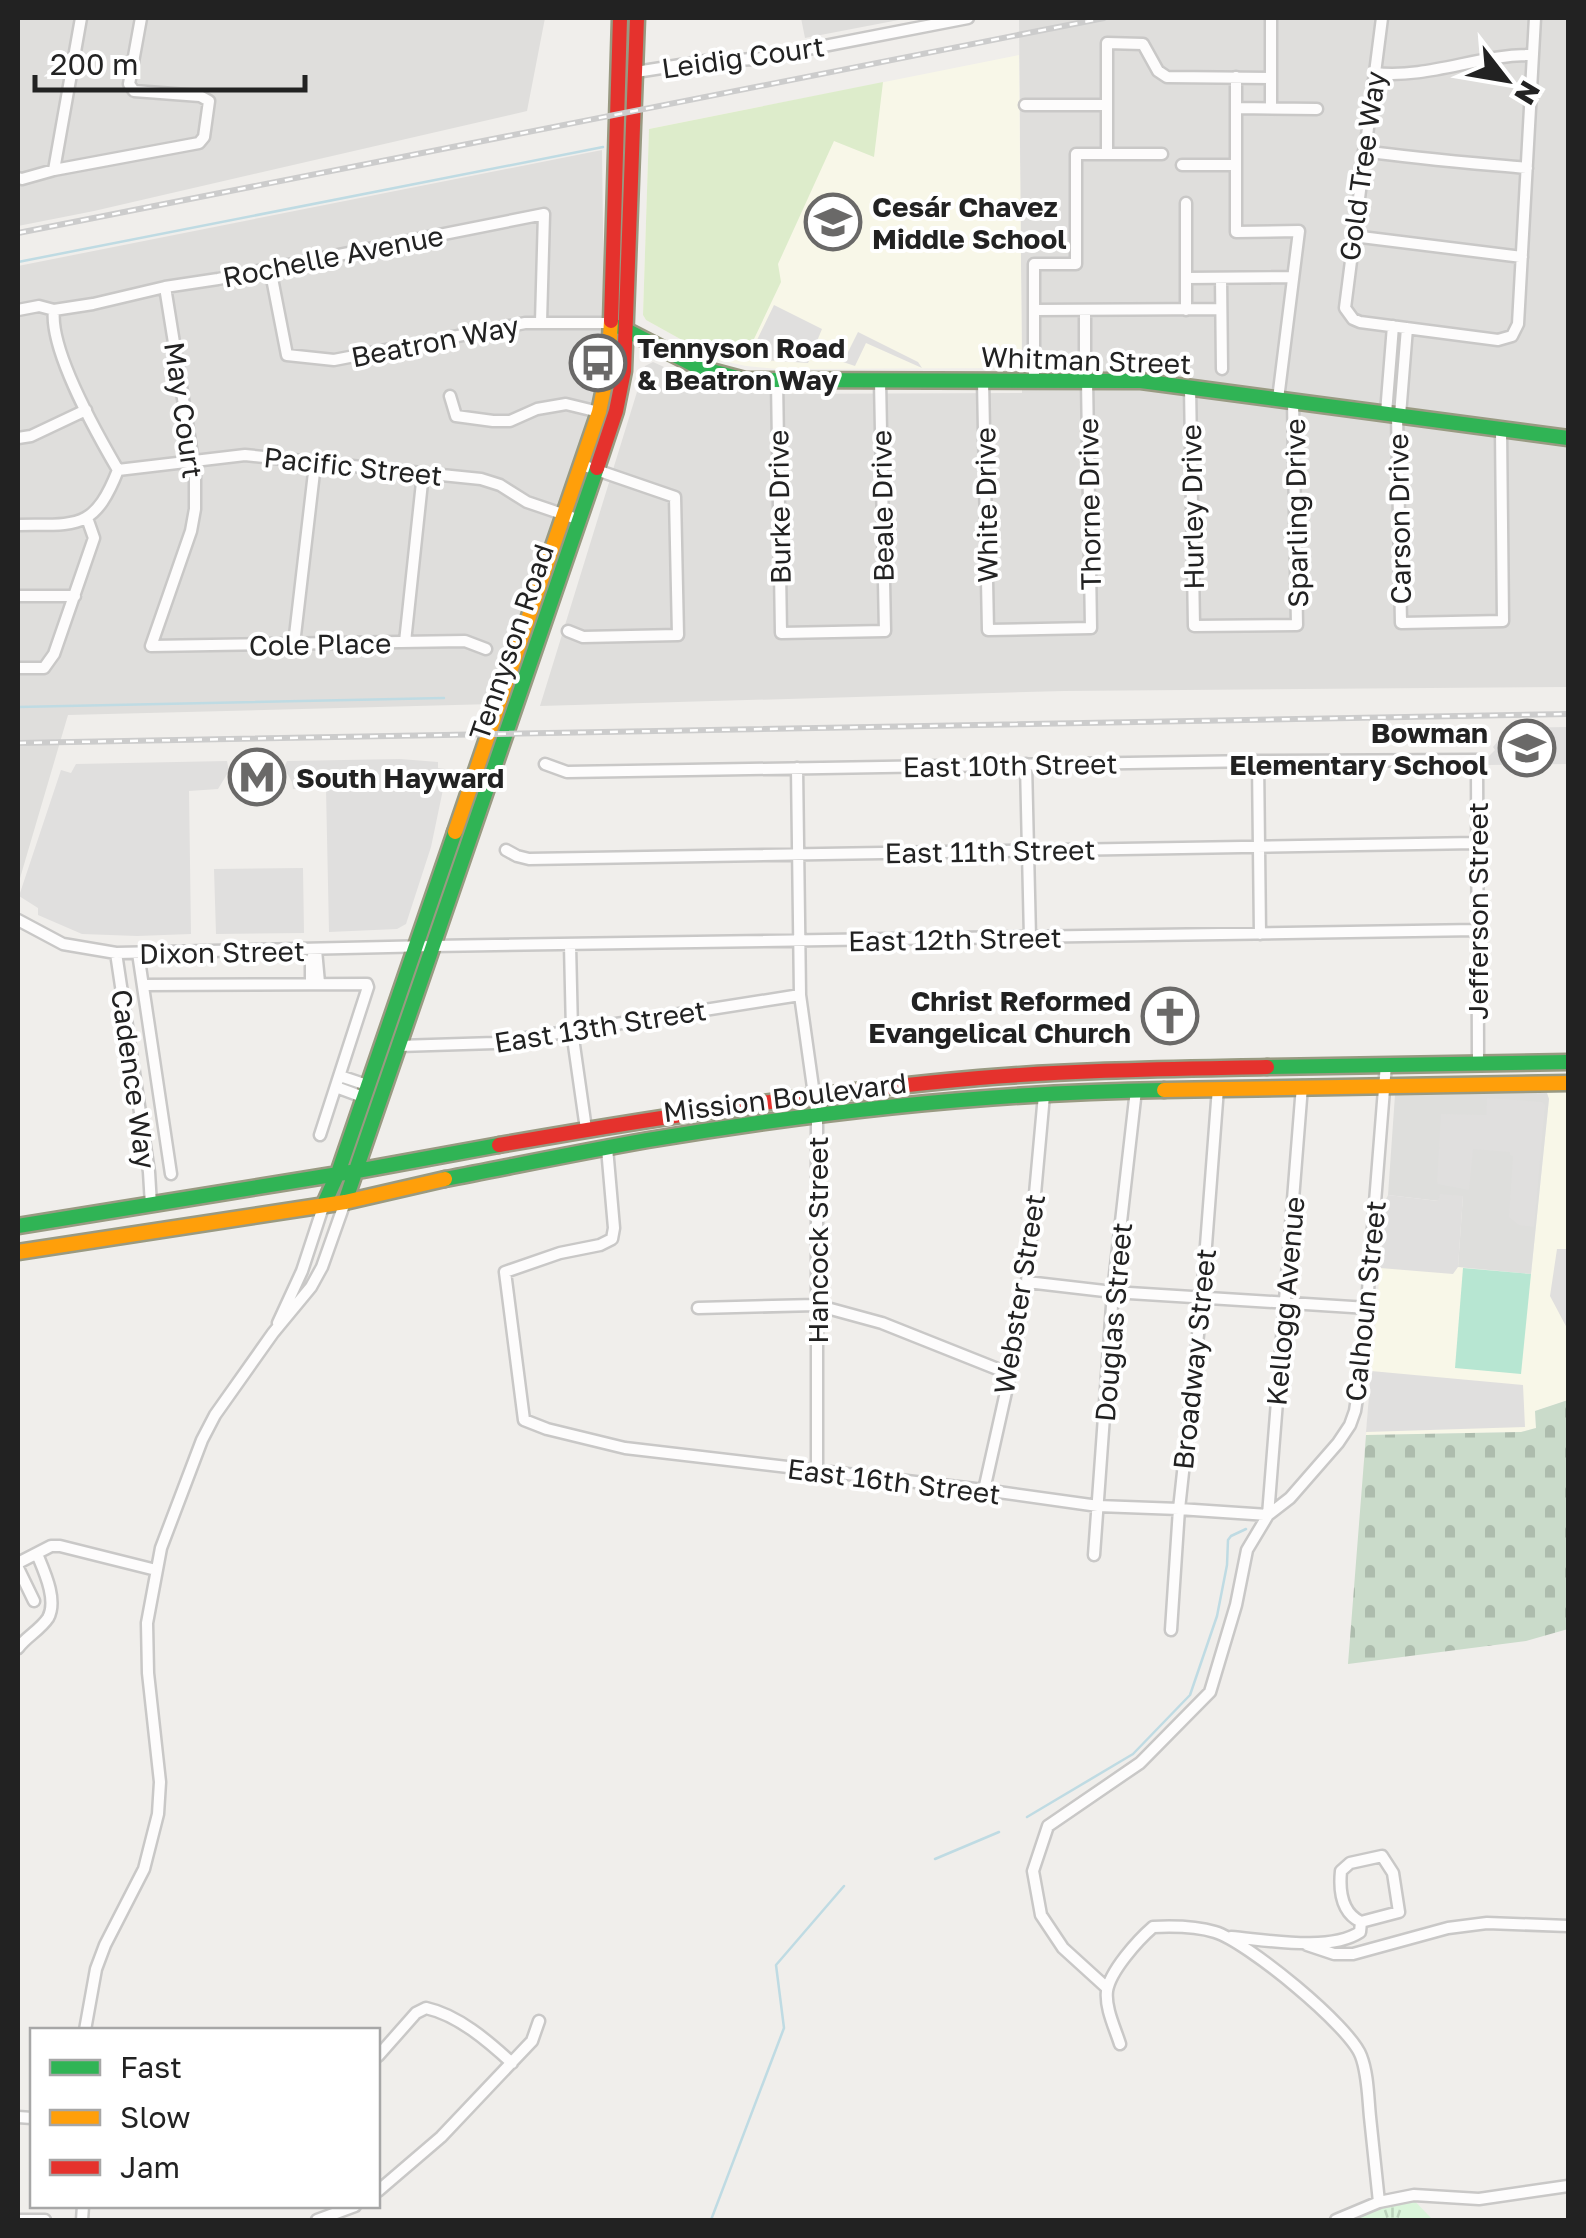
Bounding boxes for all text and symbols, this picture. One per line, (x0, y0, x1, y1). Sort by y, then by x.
street label: Leidig Court (660, 29, 826, 85)
scale bar (35, 30, 305, 92)
north arrow (1456, 30, 1556, 130)
text: 200 m (50, 46, 139, 82)
street label: Gold Tree Way (1332, 69, 1392, 263)
text: N (1508, 76, 1547, 111)
place label: Cesár Chavez Middle School (872, 190, 1067, 255)
school or university icon: Cesár Chavez Middle School (803, 192, 863, 252)
street label: Rochelle Avenue (220, 218, 446, 294)
street label: Beatron Way (348, 309, 522, 373)
place label: Tennyson Road & Beatron Way (637, 331, 845, 396)
bus stop icon: Tennyson Road & Beatron Way (568, 333, 628, 393)
street label: May Court (158, 340, 210, 480)
street label: Whitman Street (980, 340, 1192, 380)
street label: Thorne Drive (1071, 418, 1107, 590)
street label: Sparling Drive (1278, 418, 1314, 608)
street label: Hurley Drive (1174, 424, 1210, 590)
street label: White Drive (968, 427, 1004, 583)
street label: Burke Drive (761, 429, 797, 585)
street label: Beale Drive (864, 430, 900, 582)
street label: Carson Drive (1381, 433, 1417, 605)
street label: Pacific Street (262, 440, 444, 492)
street label: Tennyson Road (462, 540, 560, 744)
street label: Cole Place (249, 626, 391, 662)
place label: Bowman Elementary School (1229, 716, 1488, 781)
school or university icon: Bowman Elementary School (1497, 718, 1557, 778)
metro station icon: South Hayward (227, 747, 287, 807)
street label: East 10th Street (902, 747, 1118, 783)
place label: South Hayward (296, 761, 504, 794)
street label: Jefferson Street (1461, 802, 1494, 1020)
street label: East 11th Street (884, 833, 1096, 869)
street label: East 12th Street (848, 921, 1062, 957)
street label: Dixon Street (139, 934, 305, 970)
place label: Christ Reformed Evangelical Church (868, 984, 1131, 1049)
church icon: Christ Reformed Evangelical Church (1140, 986, 1200, 1046)
street label: Cadence Way (105, 987, 163, 1171)
street label: East 13th Street (492, 993, 708, 1059)
street label: Mission Boulevard (661, 1066, 909, 1128)
street label: Hancock Street (801, 1136, 834, 1344)
street label: Webster Street (987, 1192, 1051, 1396)
street label: Kellogg Avenue (1259, 1195, 1311, 1407)
street label: Calhoun Street (1338, 1199, 1392, 1403)
street label: Douglas Street (1088, 1221, 1138, 1423)
street label: Broadway Street (1166, 1247, 1222, 1471)
street label: East 16th Street (786, 1452, 1002, 1510)
legend (30, 2028, 380, 2208)
text: Fast (120, 2049, 182, 2085)
text: Slow (120, 2099, 191, 2135)
text: Jam (120, 2149, 180, 2185)

